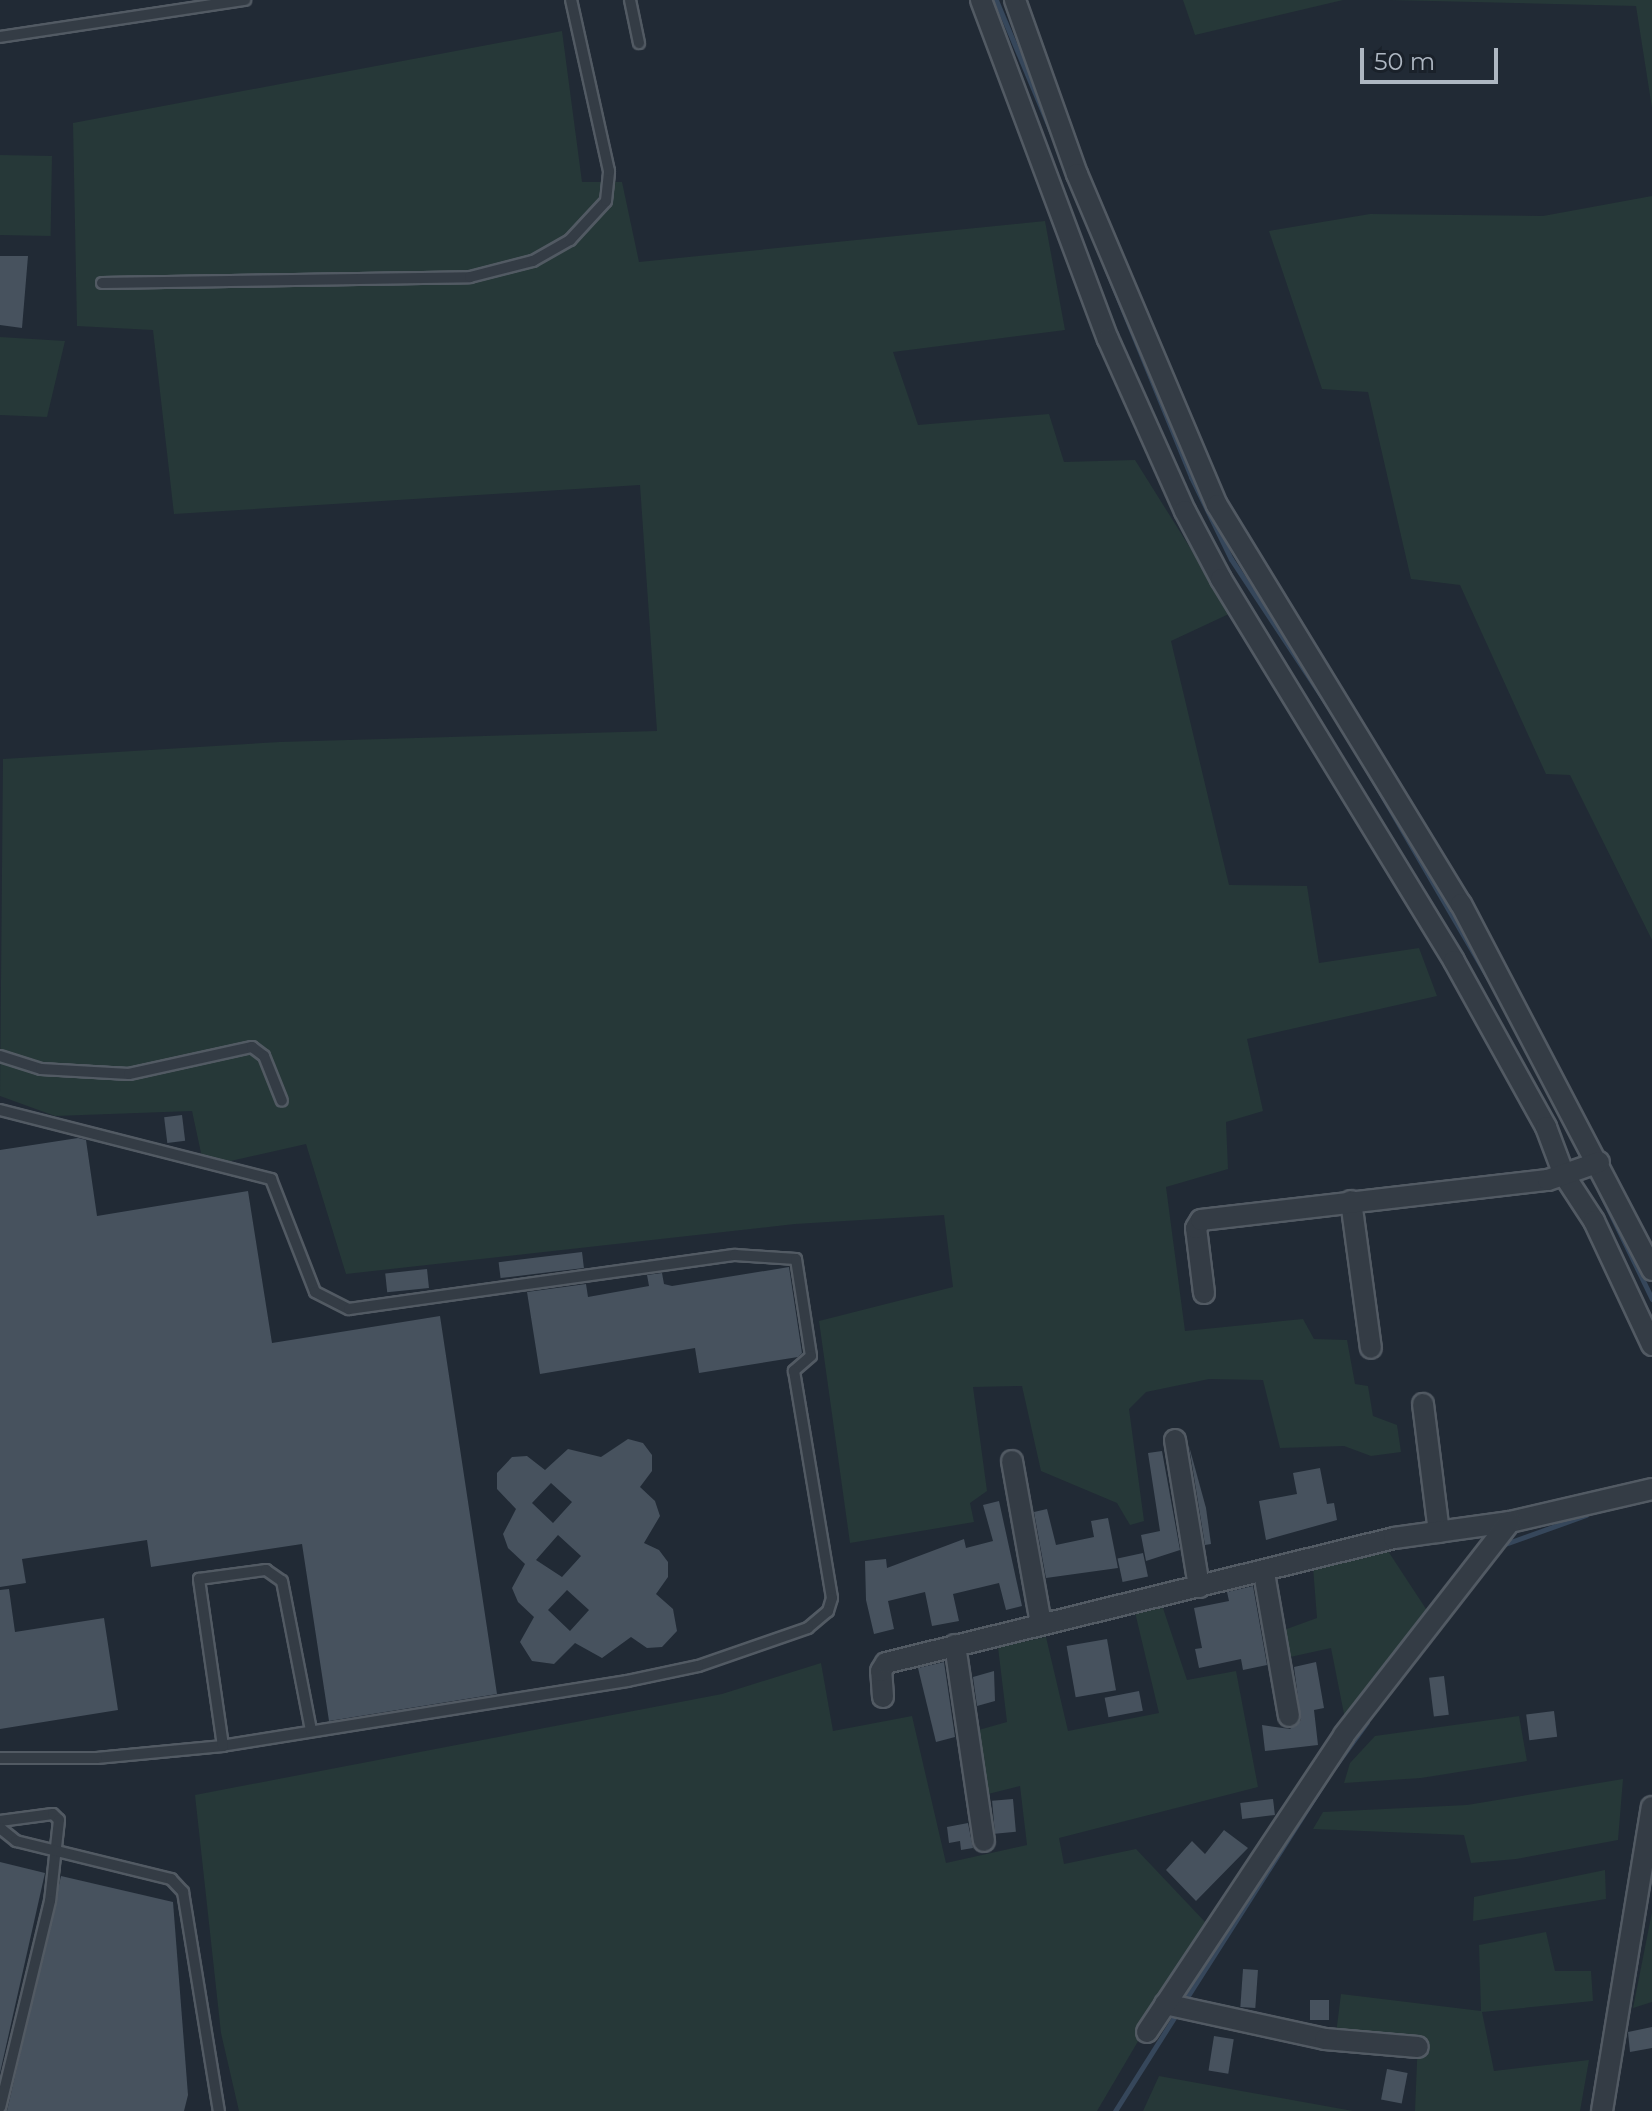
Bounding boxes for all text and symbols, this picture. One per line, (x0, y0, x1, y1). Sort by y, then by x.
scale bar (1364, 32, 1502, 82)
text: 50 m (1374, 47, 1435, 76)

